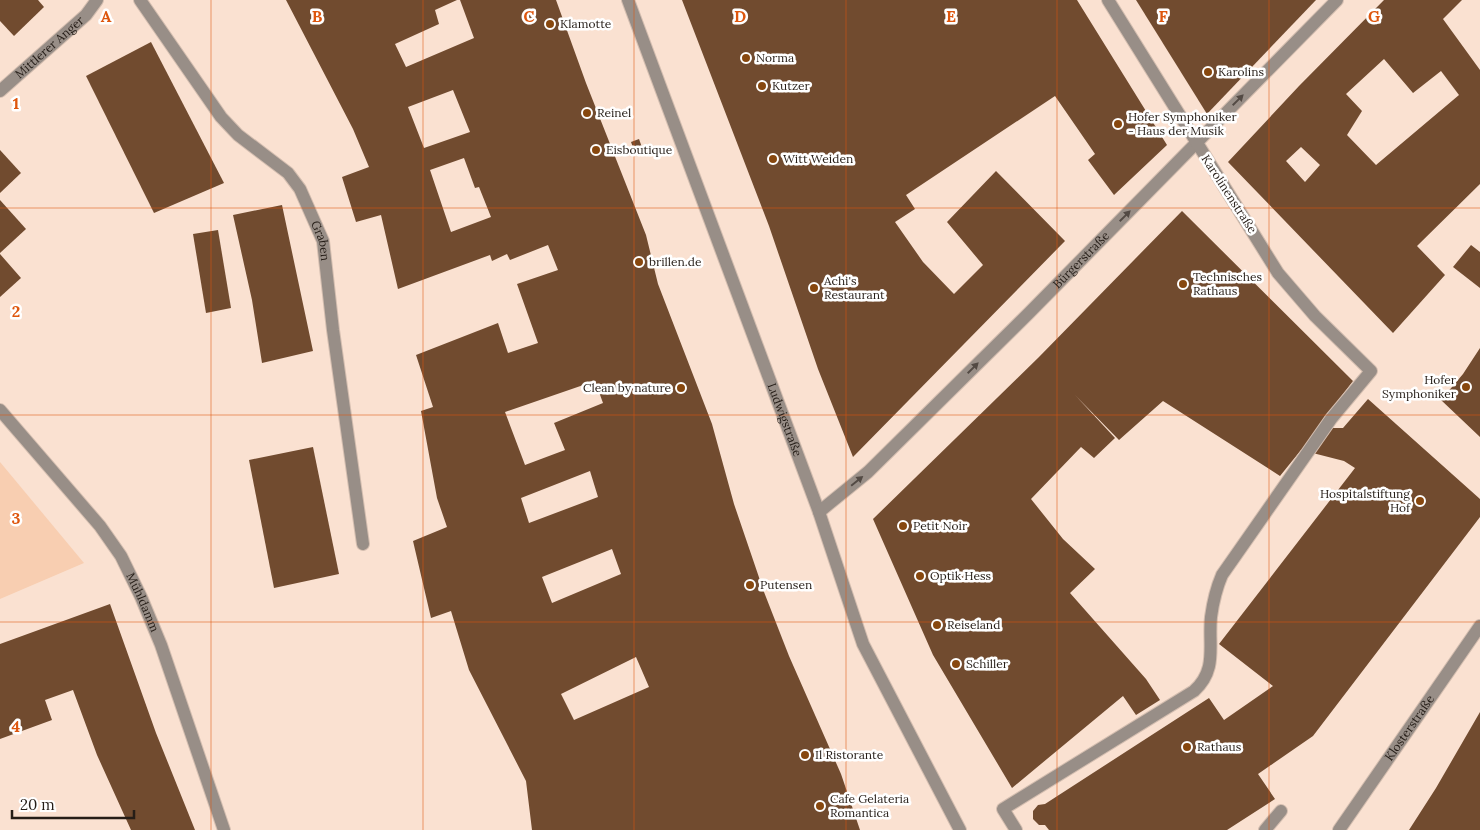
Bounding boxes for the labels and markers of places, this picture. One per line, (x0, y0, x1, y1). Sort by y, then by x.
place label: Klamotte (560, 16, 612, 31)
marker: Klamotte (544, 18, 556, 30)
place label: Norma (756, 50, 794, 65)
marker: Norma (740, 52, 752, 64)
place label: Karolins (1218, 64, 1264, 79)
marker: Karolins (1202, 66, 1214, 78)
place label: Kutzer (772, 78, 810, 93)
marker: Kutzer (756, 80, 768, 92)
place label: Reinel (597, 105, 631, 120)
marker: Reinel (581, 107, 593, 119)
place label: Hofer Symphoniker - Haus der Musik (1128, 109, 1238, 138)
marker: Hofer Symphoniker - Haus der Musik (1112, 118, 1124, 130)
place label: Eisboutique (606, 142, 673, 157)
marker: Eisboutique (590, 144, 602, 156)
place label: Witt Weiden (783, 151, 853, 166)
marker: Witt Weiden (767, 153, 779, 165)
place label: brillen.de (649, 254, 702, 269)
marker: brillen.de (633, 256, 645, 268)
place label: Technisches Rathaus (1193, 269, 1262, 298)
place label: Achi's Restaurant (823, 273, 885, 302)
marker: Technisches Rathaus (1177, 278, 1189, 290)
marker: Achi's Restaurant (808, 282, 820, 294)
place label: Hofer Symphoniker (1382, 372, 1457, 401)
place label: Clean by nature (583, 380, 671, 395)
marker: Hofer Symphoniker (1460, 381, 1472, 393)
marker: Clean by nature (675, 382, 687, 394)
place label: Hospitalstiftung Hof (1320, 486, 1411, 515)
marker: Hospitalstiftung Hof (1414, 495, 1426, 507)
place label: Petit Noir (913, 518, 968, 533)
marker: Petit Noir (897, 520, 909, 532)
place label: Optik Hess (930, 568, 991, 583)
marker: Optik Hess (914, 570, 926, 582)
place label: Putensen (760, 577, 812, 592)
marker: Putensen (744, 579, 756, 591)
place label: Reiseland (947, 617, 1000, 632)
marker: Reiseland (931, 619, 943, 631)
place label: Schiller (966, 656, 1009, 671)
marker: Schiller (950, 658, 962, 670)
place label: Rathaus (1197, 739, 1242, 754)
marker: Rathaus (1181, 741, 1193, 753)
place label: Il Ristorante (815, 747, 884, 762)
marker: Il Ristorante (799, 749, 811, 761)
place label: Cafe Gelateria Romantica (830, 791, 909, 820)
marker: Cafe Gelateria Romantica (814, 800, 826, 812)

